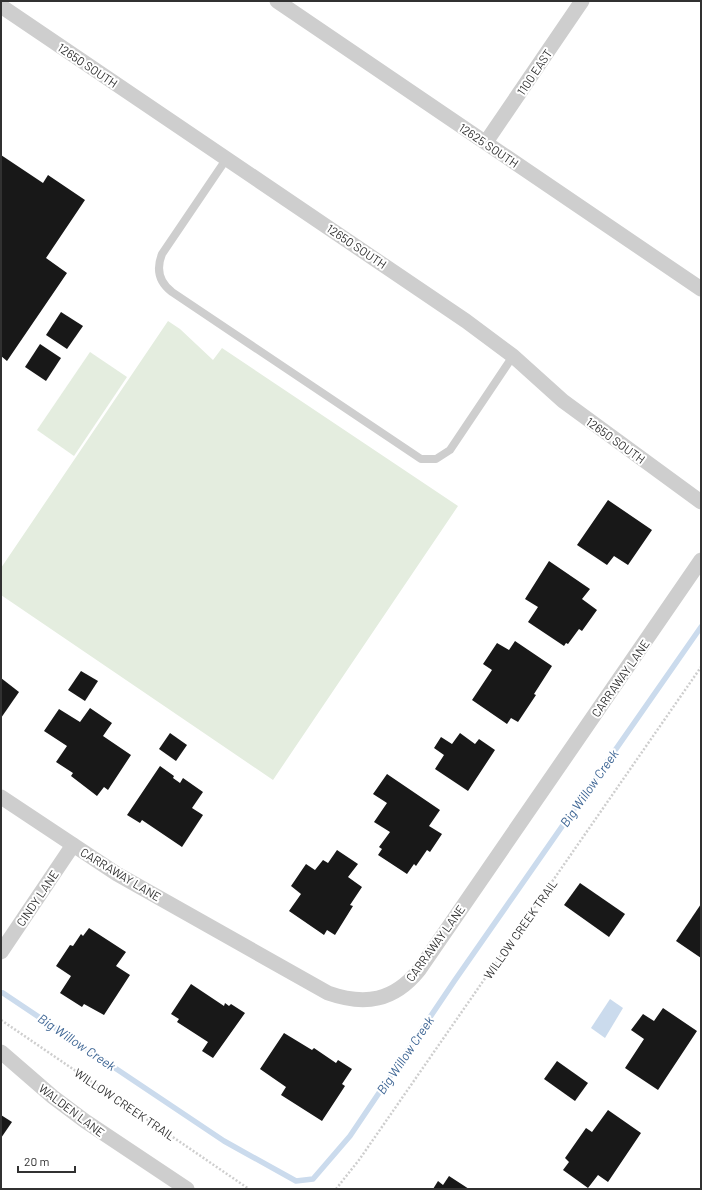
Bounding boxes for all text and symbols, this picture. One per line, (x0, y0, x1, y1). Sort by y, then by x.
street label: 12650 SOUTH (55, 40, 121, 90)
street label: 1100 EAST (514, 46, 554, 98)
street label: 12625 SOUTH (457, 120, 521, 170)
street label: 12650 SOUTH (324, 221, 390, 271)
street label: 12650 SOUTH (584, 414, 648, 466)
street label: CARRAWAY LANE (588, 637, 652, 719)
water label: Big Willow Creek (556, 746, 622, 830)
street label: CARRAWAY LANE (78, 845, 164, 903)
street label: CINDY LANE (13, 867, 61, 929)
street label: WILLOW CREEK TRAIL (480, 876, 560, 981)
street label: CARRAWAY LANE (403, 902, 467, 984)
water label: Big Willow Creek (35, 1010, 120, 1074)
water label: Big Willow Creek (373, 1012, 437, 1097)
street label: WILLOW CREEK TRAIL (72, 1065, 178, 1143)
street label: WALDEN LANE (36, 1081, 108, 1139)
scale bar (18, 1148, 75, 1174)
text: 20 m (24, 1154, 50, 1168)

